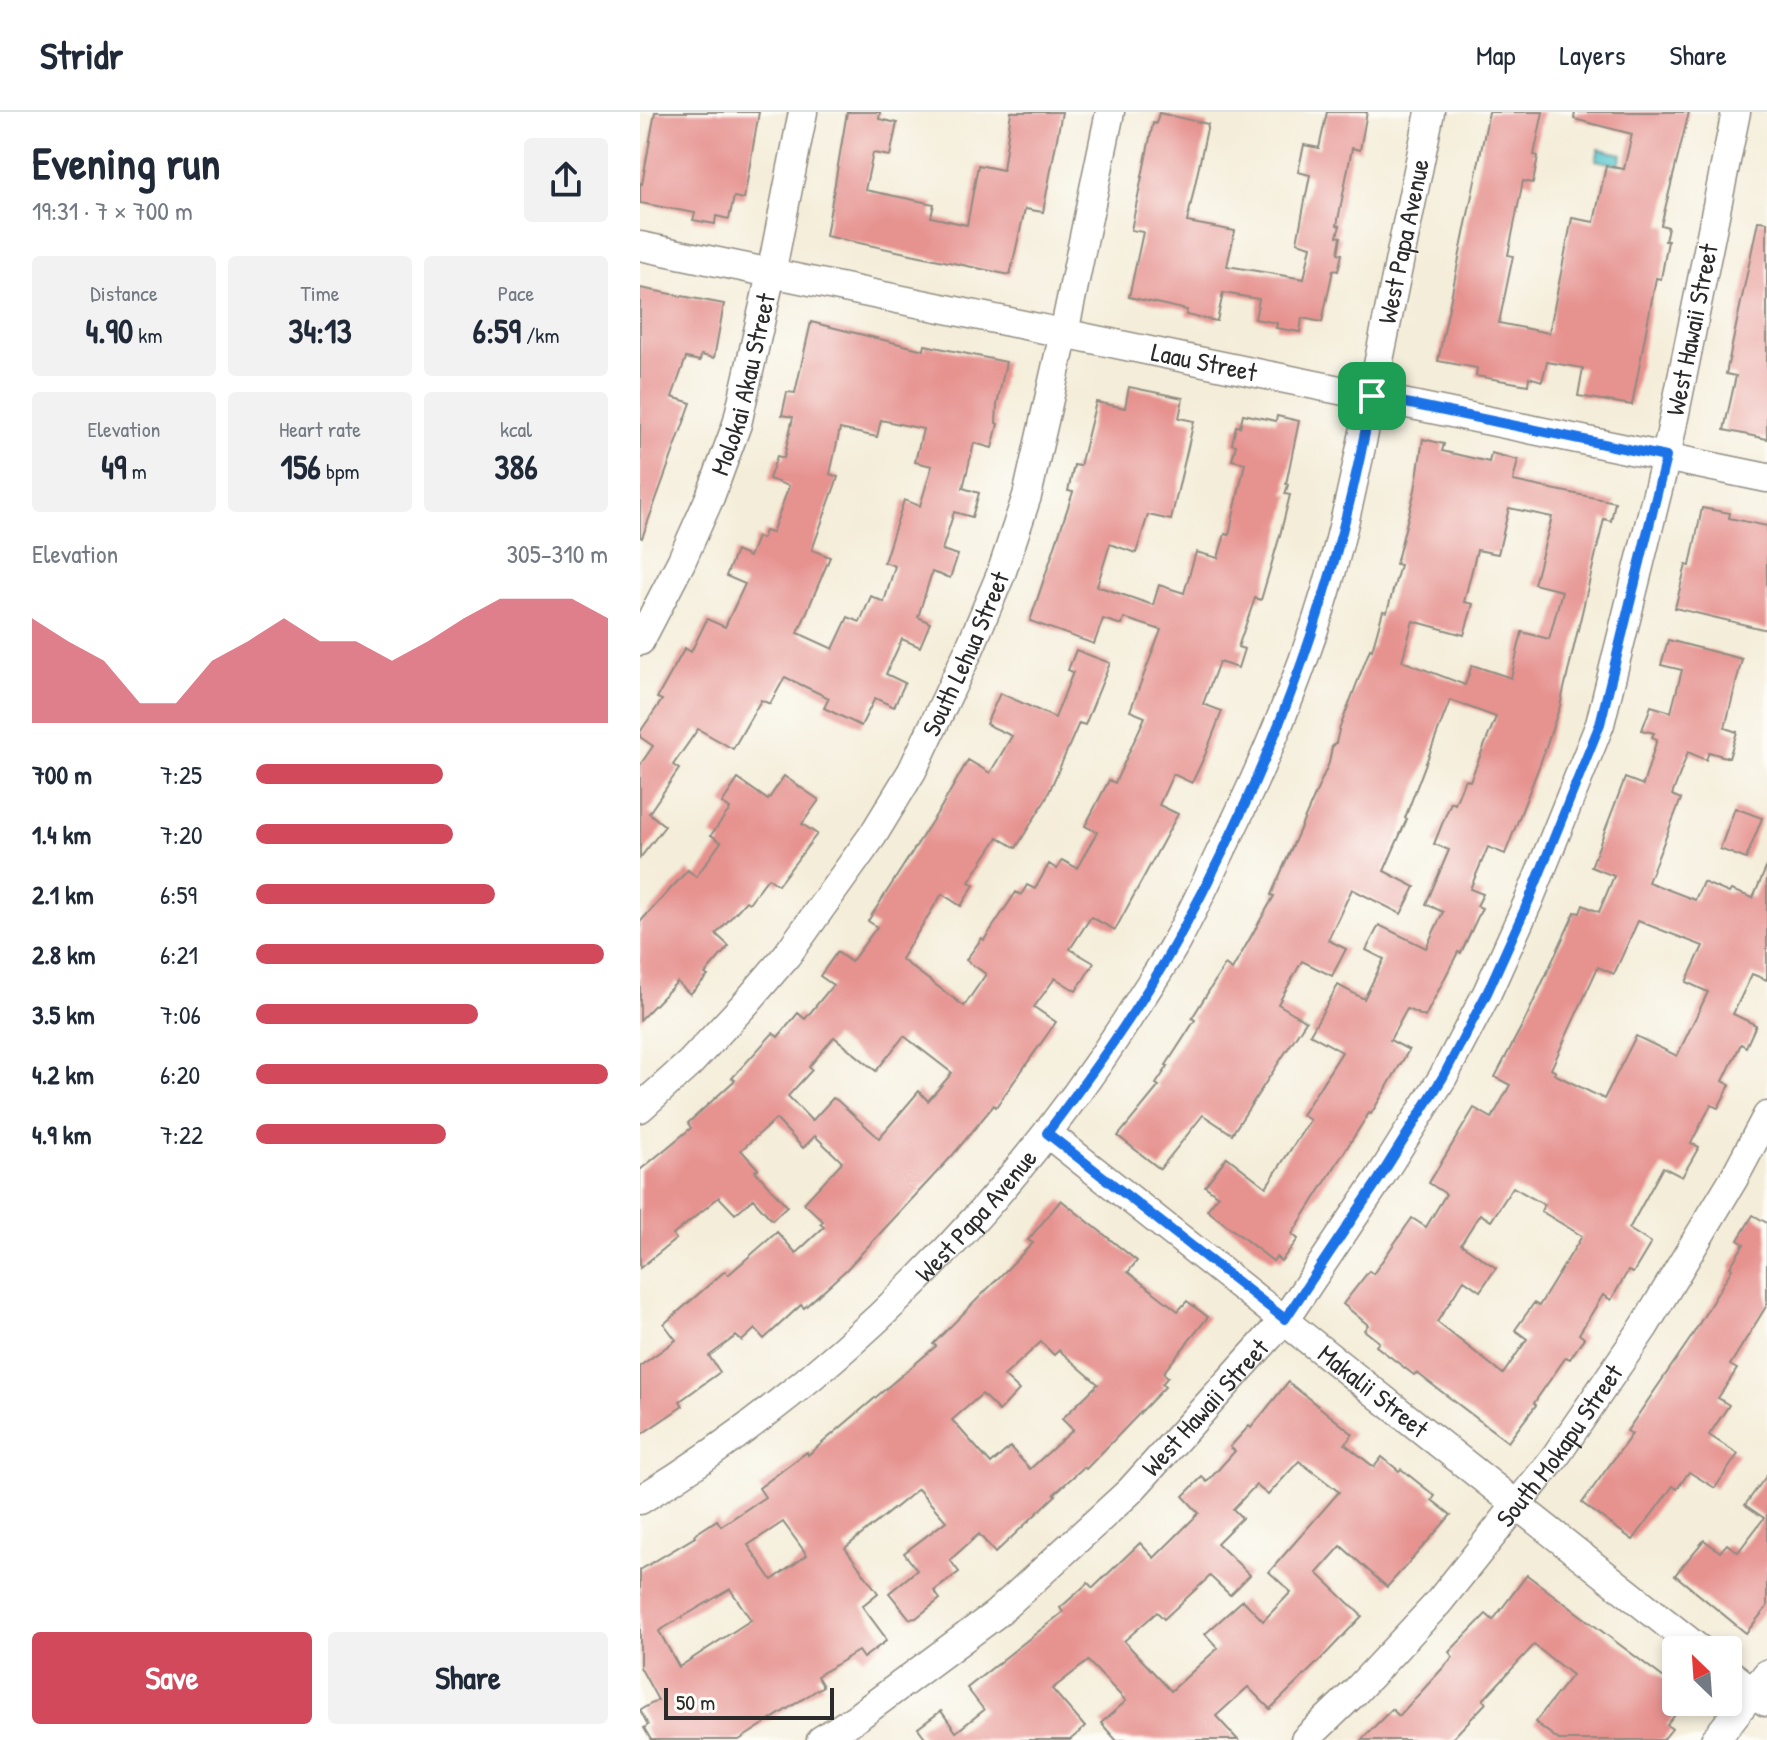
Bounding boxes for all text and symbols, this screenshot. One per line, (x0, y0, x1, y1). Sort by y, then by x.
text: Stridr (40, 29, 123, 81)
text: Map (1476, 36, 1516, 74)
text: Layers (1560, 36, 1625, 74)
text: Share (1669, 36, 1727, 74)
text: Evening run (32, 133, 220, 193)
button: share (524, 138, 608, 222)
street label: West Papa Avenue (1369, 156, 1437, 327)
text: 19:31 · 7 × 700 m (32, 193, 193, 228)
street label: West Hawaii Street (1657, 240, 1726, 418)
text: Distance (90, 278, 158, 308)
text: Time (301, 278, 339, 308)
text: Pace (498, 278, 534, 308)
street label: Molokai Akau Street (702, 289, 783, 480)
text: 4.90 (86, 308, 133, 354)
text: 34:13 (288, 308, 352, 354)
text: 6:59 (473, 308, 521, 354)
text: km (133, 320, 162, 350)
text: /km (521, 320, 559, 350)
street label: Laau Street (1148, 334, 1261, 390)
pin (1338, 362, 1406, 430)
icon: arrive (1350, 374, 1394, 418)
text: Elevation (87, 414, 161, 444)
text: Heart rate (279, 414, 361, 444)
text: kcal (500, 414, 532, 444)
text: 49 (101, 444, 127, 490)
text: 156 (281, 444, 321, 490)
text: 386 (494, 444, 538, 490)
text: m (127, 456, 147, 486)
text: bpm (321, 456, 359, 486)
text: Elevation (32, 536, 118, 571)
text: 305–310 m (506, 536, 608, 571)
street label: South Lehua Street (913, 565, 1018, 742)
text: 700 m (32, 757, 92, 792)
text: 7:25 (160, 757, 202, 792)
text: 1.4 km (32, 817, 91, 852)
text: 7:20 (160, 817, 203, 852)
text: 2.1 km (32, 877, 94, 912)
text: 6:59 (160, 877, 197, 912)
text: 2.8 km (32, 937, 95, 972)
text: 6:21 (160, 937, 198, 972)
text: 3.5 km (32, 997, 95, 1032)
text: 7:06 (160, 997, 201, 1032)
text: 4.2 km (32, 1057, 94, 1092)
text: 6:20 (160, 1057, 200, 1092)
text: 4.9 km (32, 1117, 91, 1152)
text: 7:22 (160, 1117, 203, 1152)
street label: West Papa Avenue (907, 1141, 1044, 1289)
street label: West Hawaii Street (1134, 1330, 1277, 1484)
street label: Makalii Street (1311, 1336, 1437, 1446)
street label: South Mokapu Street (1488, 1356, 1631, 1534)
button: Save (32, 1632, 312, 1724)
button: Share (328, 1632, 608, 1724)
north arrow (1662, 1636, 1742, 1716)
map controls (1662, 1636, 1742, 1716)
scale bar (664, 1684, 834, 1720)
text: 50 m (676, 1687, 715, 1717)

